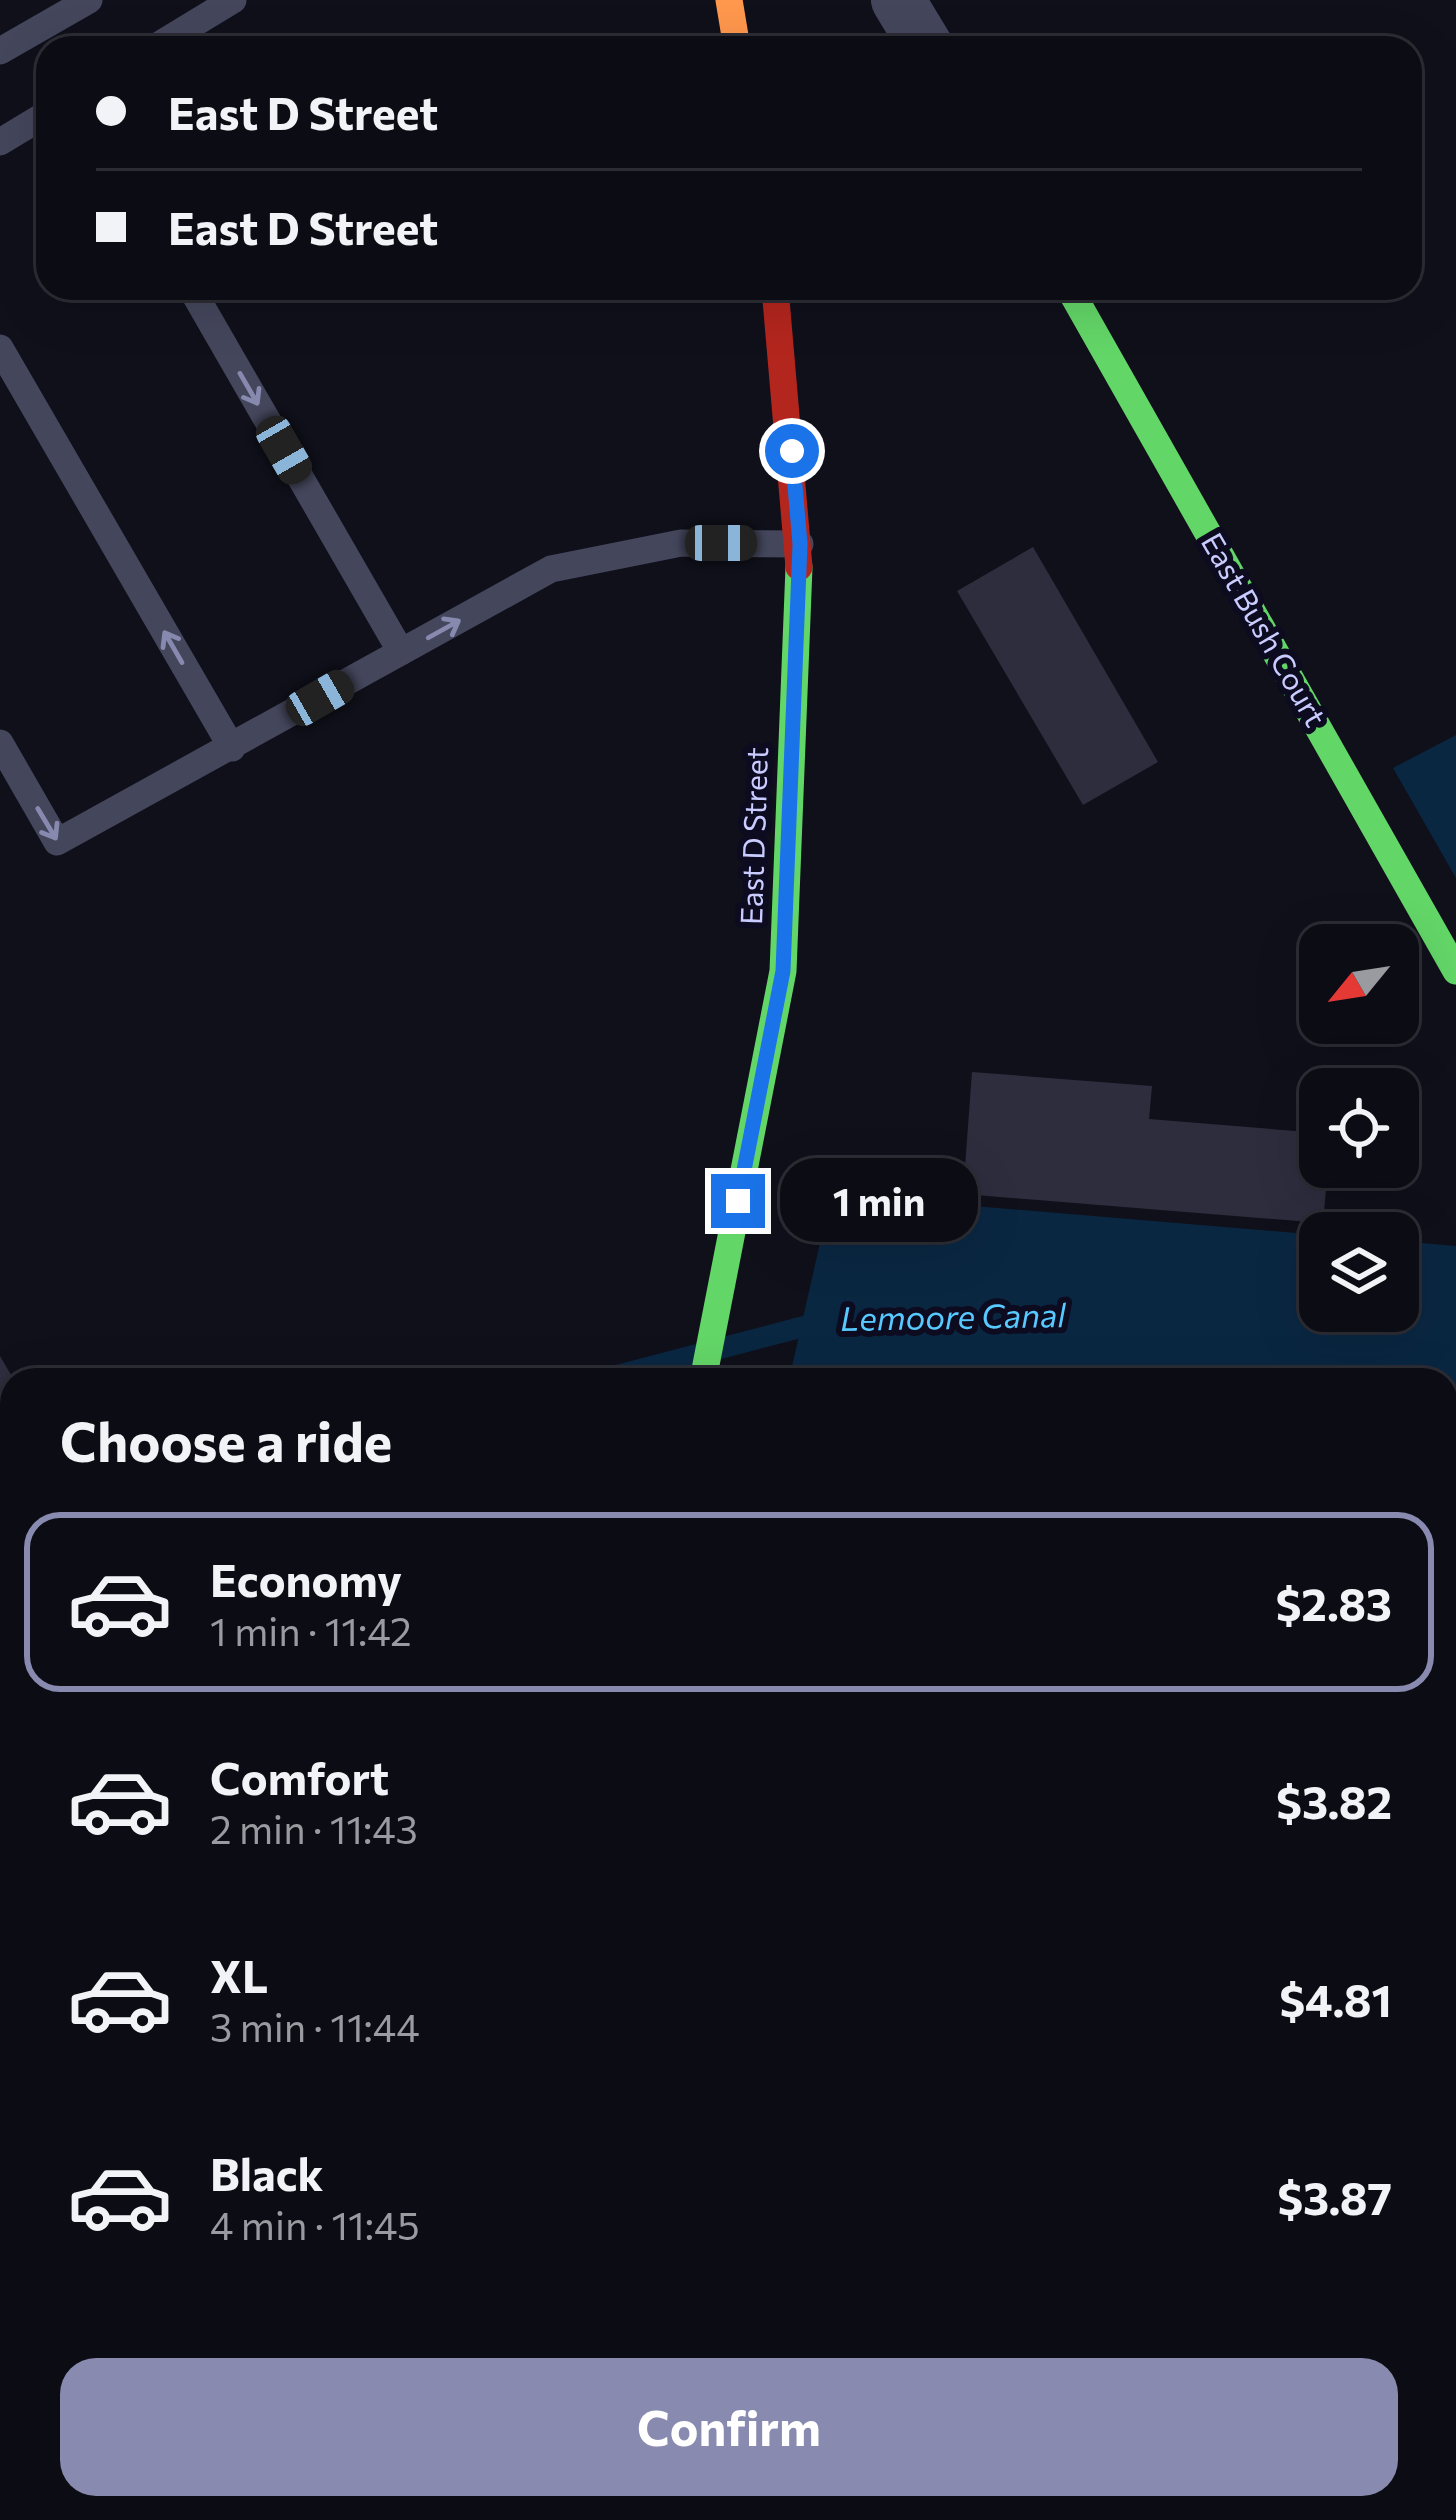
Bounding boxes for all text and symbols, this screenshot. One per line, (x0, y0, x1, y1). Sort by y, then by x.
text: East D Street (168, 84, 438, 139)
text: East D Street (168, 199, 438, 254)
one-way arrow (238, 371, 262, 406)
car (250, 410, 318, 490)
route start (765, 424, 819, 478)
car (685, 525, 757, 561)
street label: East Bush Court (1195, 525, 1336, 732)
one-way arrow (426, 616, 461, 640)
one-way arrow (161, 630, 185, 665)
car (280, 664, 360, 732)
street label: East D Street (731, 746, 774, 925)
one-way arrow (35, 806, 59, 840)
north arrow (1299, 924, 1419, 1044)
map controls (1299, 924, 1419, 1332)
button: locate (1299, 1068, 1419, 1188)
callout: 1 min (780, 1159, 978, 1243)
route end (711, 1174, 765, 1228)
text: 1 min (833, 1176, 925, 1224)
button: layers (1299, 1212, 1419, 1332)
water label: Lemoore Canal (840, 1293, 1067, 1338)
text: Choose a ride (60, 1407, 392, 1473)
icon: car (66, 1548, 174, 1656)
text: Economy (210, 1551, 402, 1606)
text: $2.83 (1275, 1575, 1392, 1630)
text: 1 min · 11:42 (210, 1606, 412, 1654)
icon: car (66, 1746, 174, 1854)
text: Comfort (210, 1749, 389, 1804)
text: $3.82 (1276, 1773, 1392, 1828)
text: 2 min · 11:43 (210, 1804, 418, 1852)
icon: car (66, 1944, 174, 2052)
text: XL (210, 1947, 268, 2002)
text: $4.81 (1279, 1971, 1392, 2026)
text: 3 min · 11:44 (210, 2002, 420, 2050)
icon: car (66, 2142, 174, 2250)
text: Black (210, 2145, 323, 2200)
text: $3.87 (1277, 2169, 1392, 2224)
text: 4 min · 11:45 (210, 2200, 420, 2248)
button: Confirm (60, 2358, 1398, 2496)

